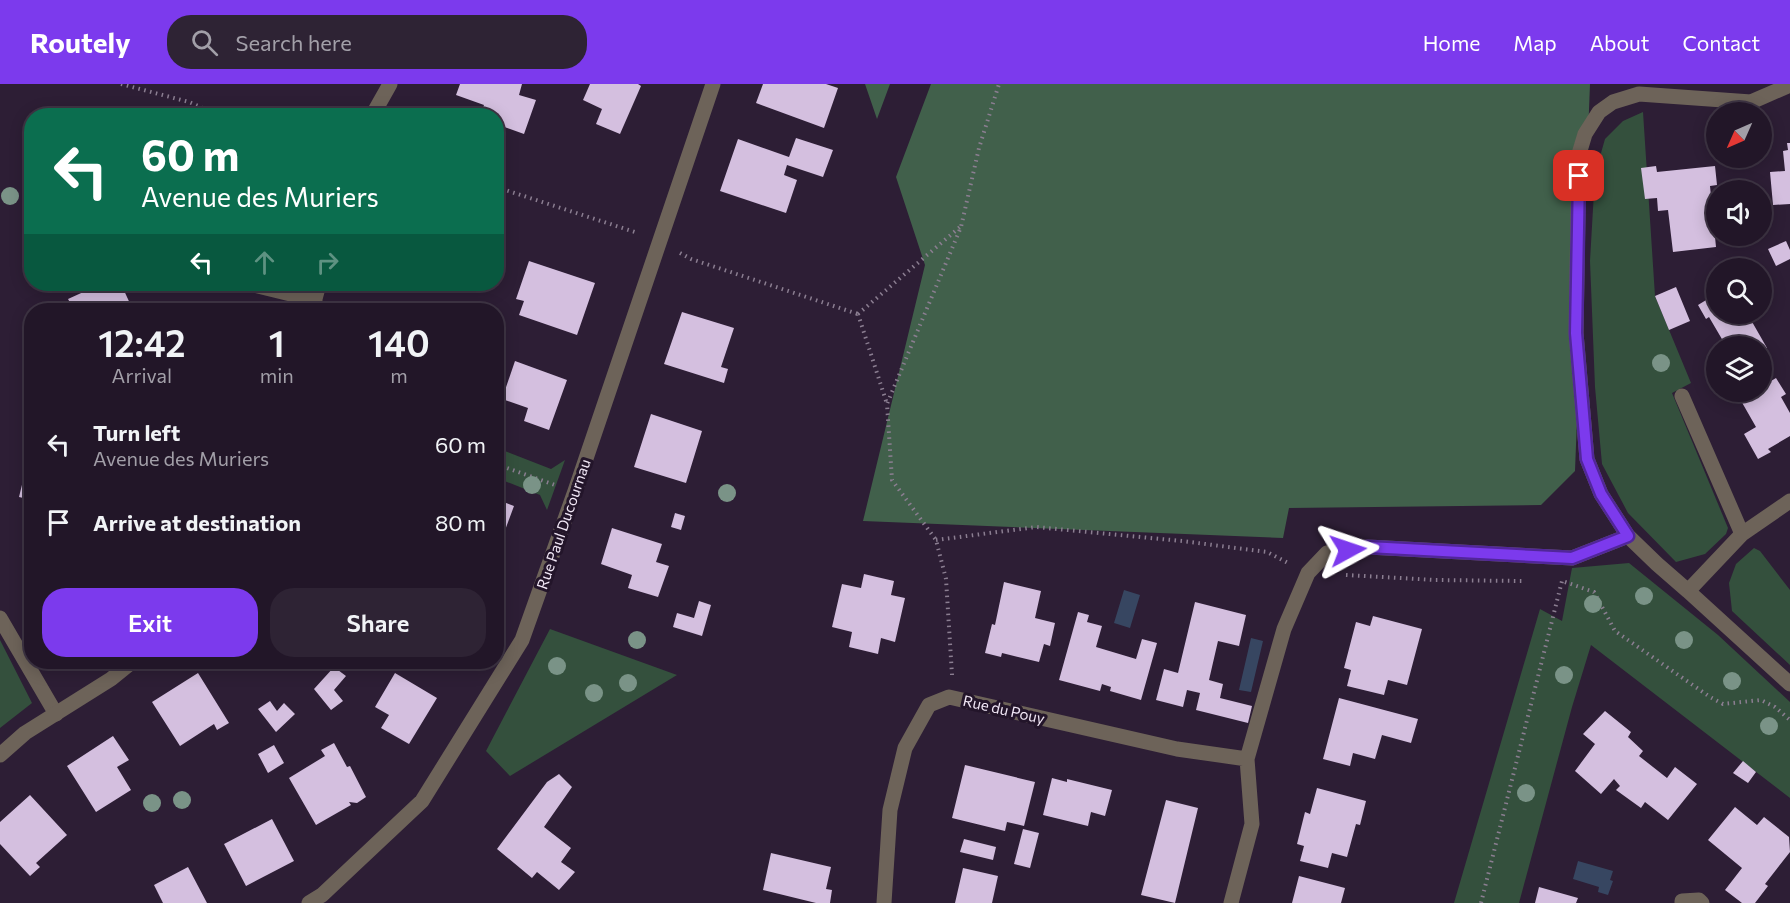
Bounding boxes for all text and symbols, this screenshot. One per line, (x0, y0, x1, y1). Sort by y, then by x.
search box (167, 15, 587, 69)
text: Routely (30, 25, 131, 59)
icon: search (188, 26, 221, 59)
text: Search here (236, 29, 352, 56)
text: Home (1423, 30, 1480, 55)
text: Map (1513, 30, 1557, 55)
text: About (1590, 30, 1649, 55)
text: Contact (1682, 30, 1760, 55)
north arrow (1706, 102, 1772, 168)
map controls (1706, 102, 1772, 402)
text: 60 m (141, 128, 240, 180)
icon: left (42, 132, 120, 210)
pin (1553, 150, 1604, 201)
icon: arrive (1562, 159, 1595, 192)
text: Avenue des Muriers (141, 180, 379, 213)
button: sound (1706, 180, 1772, 246)
icon: left (185, 246, 218, 279)
icon: ahead (248, 246, 281, 279)
icon: right (311, 246, 344, 279)
button: search (1706, 258, 1772, 324)
text: 12:42 (98, 320, 186, 364)
text: 1 (269, 320, 285, 364)
text: 140 (368, 320, 430, 364)
button: layers (1706, 336, 1772, 402)
text: Arrival (112, 363, 172, 387)
text: min (260, 363, 294, 387)
text: m (390, 363, 408, 387)
text: Turn left (93, 419, 180, 446)
icon: left (42, 428, 75, 461)
text: 60 m (435, 431, 486, 458)
text: Avenue des Muriers (93, 446, 269, 470)
street label: Rue Paul Ducournau (532, 457, 594, 591)
icon: arrive (42, 506, 75, 539)
text: Arrive at destination (93, 509, 301, 536)
text: 80 m (435, 509, 486, 536)
position arrow (1316, 518, 1380, 582)
button: Exit (42, 588, 258, 657)
button: Share (270, 588, 486, 657)
street label: Rue du Pouy (961, 691, 1047, 727)

